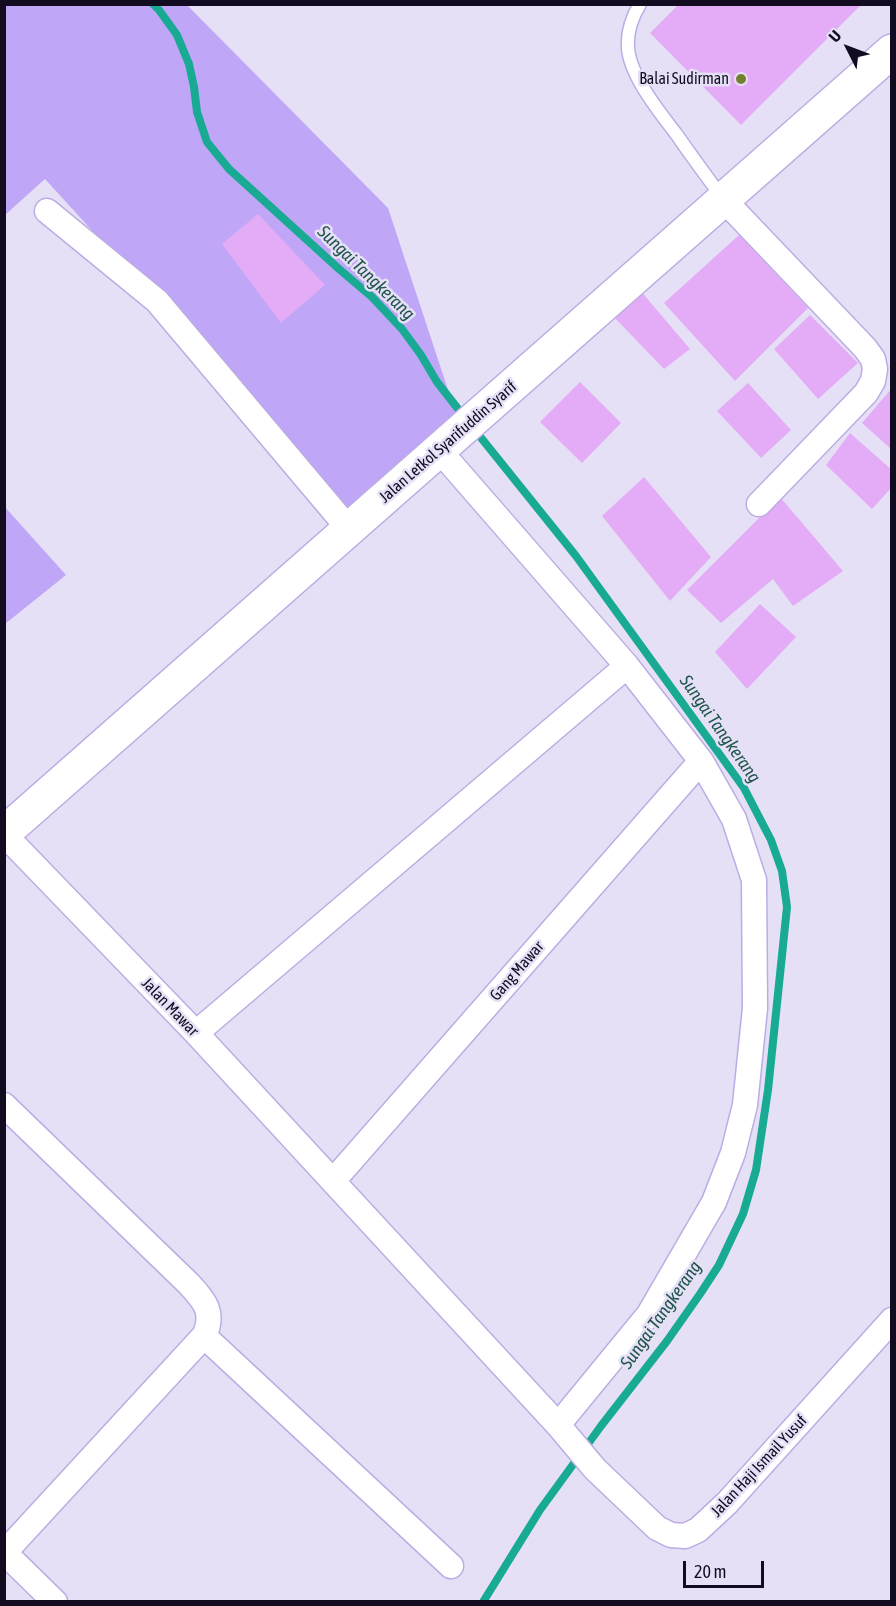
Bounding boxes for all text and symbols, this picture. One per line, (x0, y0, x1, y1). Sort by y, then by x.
north arrow (818, 18, 878, 78)
text: U (825, 26, 844, 45)
place label: Balai Sudirman (639, 69, 729, 89)
marker: Balai Sudirman (734, 72, 748, 86)
water label: Sungai Tangkerang (313, 221, 419, 325)
street label: Jalan Letkol Syarifuddin Syarif (375, 377, 521, 507)
water label: Sungai Tangkerang (675, 671, 765, 787)
street label: Gang Mawar (486, 937, 548, 1005)
street label: Jalan Mawar (137, 974, 203, 1040)
water label: Sungai Tangkerang (616, 1257, 706, 1373)
street label: Jalan Haji Ismail Yusuf (707, 1411, 811, 1521)
scale bar (686, 1549, 767, 1587)
text: 20 m (694, 1561, 726, 1582)

